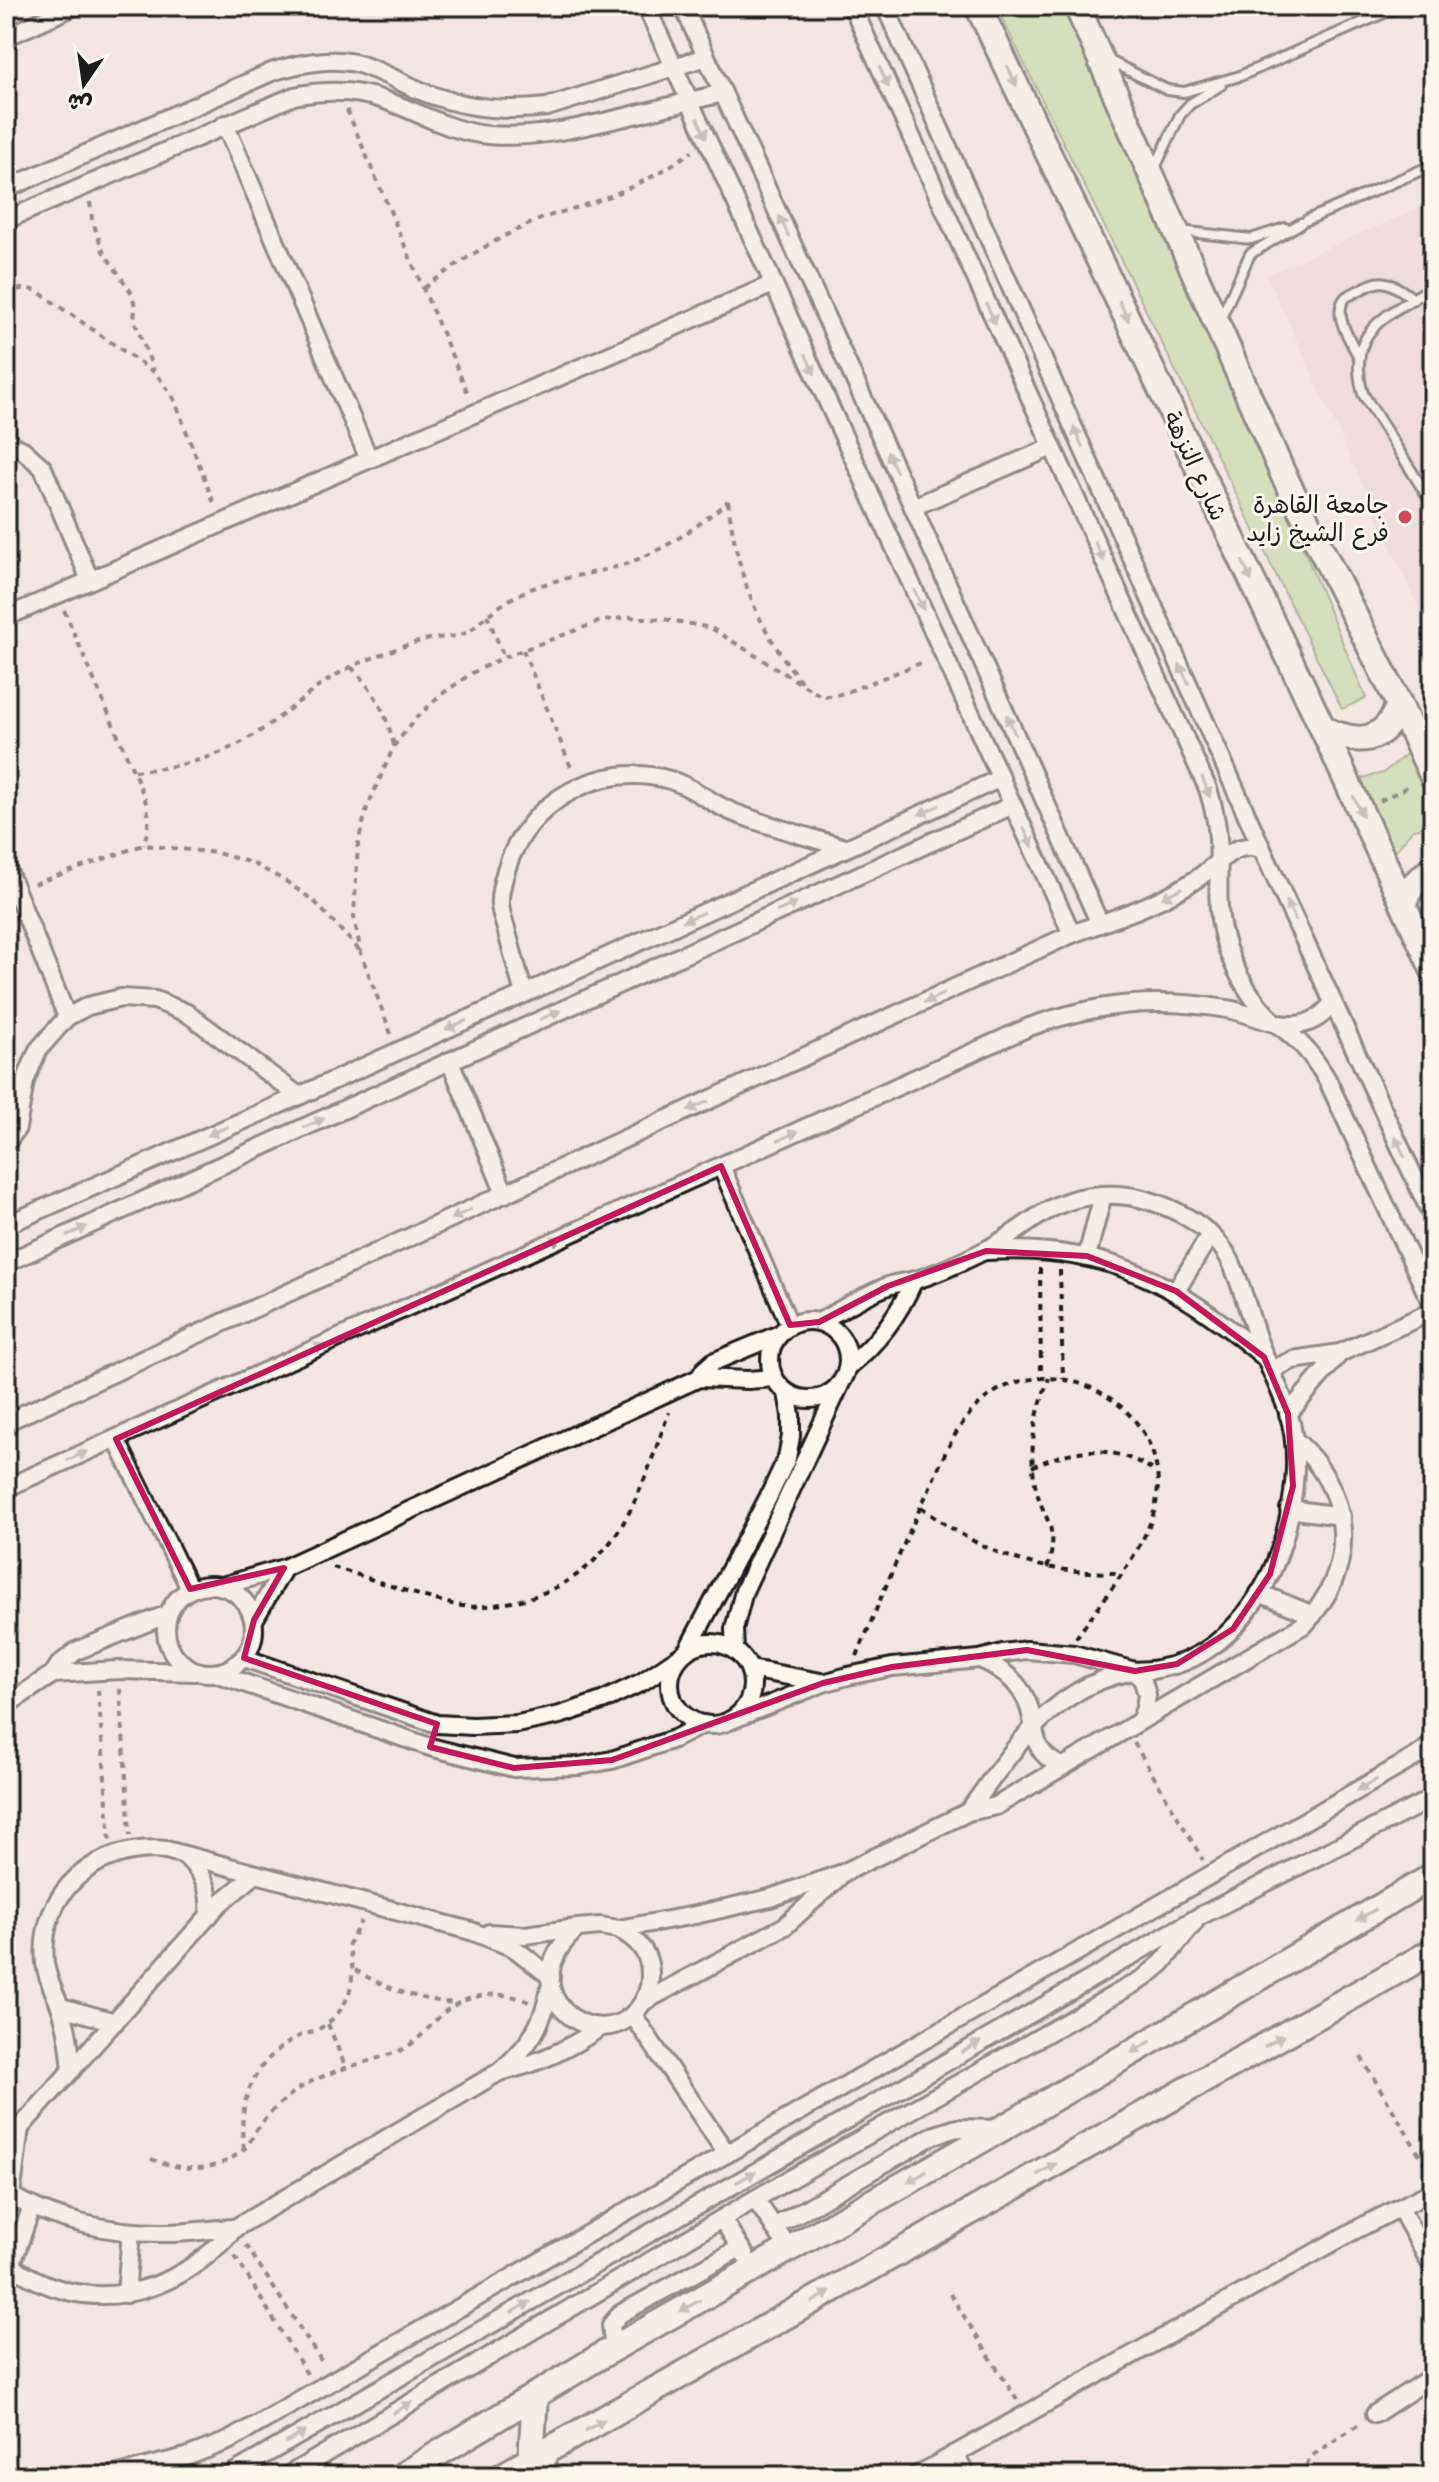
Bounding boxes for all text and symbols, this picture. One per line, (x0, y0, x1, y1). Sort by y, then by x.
north arrow (44, 44, 124, 124)
one-way arrow (877, 65, 891, 89)
one-way arrow (1005, 65, 1019, 88)
text: ش (64, 86, 95, 124)
one-way arrow (695, 116, 708, 140)
one-way arrow (777, 214, 791, 238)
one-way arrow (1117, 300, 1131, 323)
one-way arrow (984, 302, 998, 326)
one-way arrow (803, 352, 817, 376)
street label: شارع النزهة (1155, 404, 1238, 526)
one-way arrow (1071, 425, 1084, 449)
one-way arrow (885, 451, 899, 474)
place label: جامعة القاهرة فرع الشيخ زايد (1246, 485, 1389, 550)
marker: جامعة القاهرة فرع الشيخ زايد (1396, 508, 1414, 526)
one-way arrow (1092, 539, 1106, 562)
one-way arrow (1241, 560, 1254, 583)
one-way arrow (912, 589, 926, 612)
one-way arrow (1177, 662, 1191, 686)
one-way arrow (1004, 713, 1017, 737)
one-way arrow (1200, 775, 1213, 799)
one-way arrow (1351, 795, 1365, 818)
one-way arrow (918, 804, 941, 817)
one-way arrow (1021, 825, 1034, 848)
one-way arrow (1161, 886, 1183, 900)
one-way arrow (1284, 899, 1298, 923)
one-way arrow (775, 901, 799, 914)
one-way arrow (681, 911, 704, 924)
one-way arrow (922, 991, 946, 1004)
one-way arrow (539, 1008, 562, 1022)
one-way arrow (444, 1018, 467, 1031)
one-way arrow (686, 1099, 709, 1113)
one-way arrow (302, 1116, 325, 1130)
one-way arrow (207, 1125, 230, 1138)
one-way arrow (776, 1129, 800, 1142)
one-way arrow (1393, 1135, 1407, 1159)
one-way arrow (450, 1207, 473, 1221)
one-way arrow (65, 1224, 89, 1238)
one-way arrow (539, 1236, 563, 1249)
one-way arrow (302, 1343, 326, 1356)
one-way arrow (65, 1449, 89, 1463)
one-way arrow (1356, 1778, 1378, 1792)
one-way arrow (1355, 1908, 1377, 1922)
one-way arrow (1263, 2034, 1285, 2048)
one-way arrow (960, 2040, 982, 2054)
one-way arrow (1130, 2040, 1152, 2054)
one-way arrow (1036, 2162, 1059, 2176)
one-way arrow (735, 2170, 757, 2184)
one-way arrow (905, 2170, 928, 2184)
one-way arrow (810, 2290, 832, 2304)
one-way arrow (679, 2299, 702, 2312)
one-way arrow (510, 2300, 532, 2314)
one-way arrow (391, 2401, 413, 2415)
one-way arrow (584, 2418, 606, 2432)
one-way arrow (284, 2430, 307, 2444)

